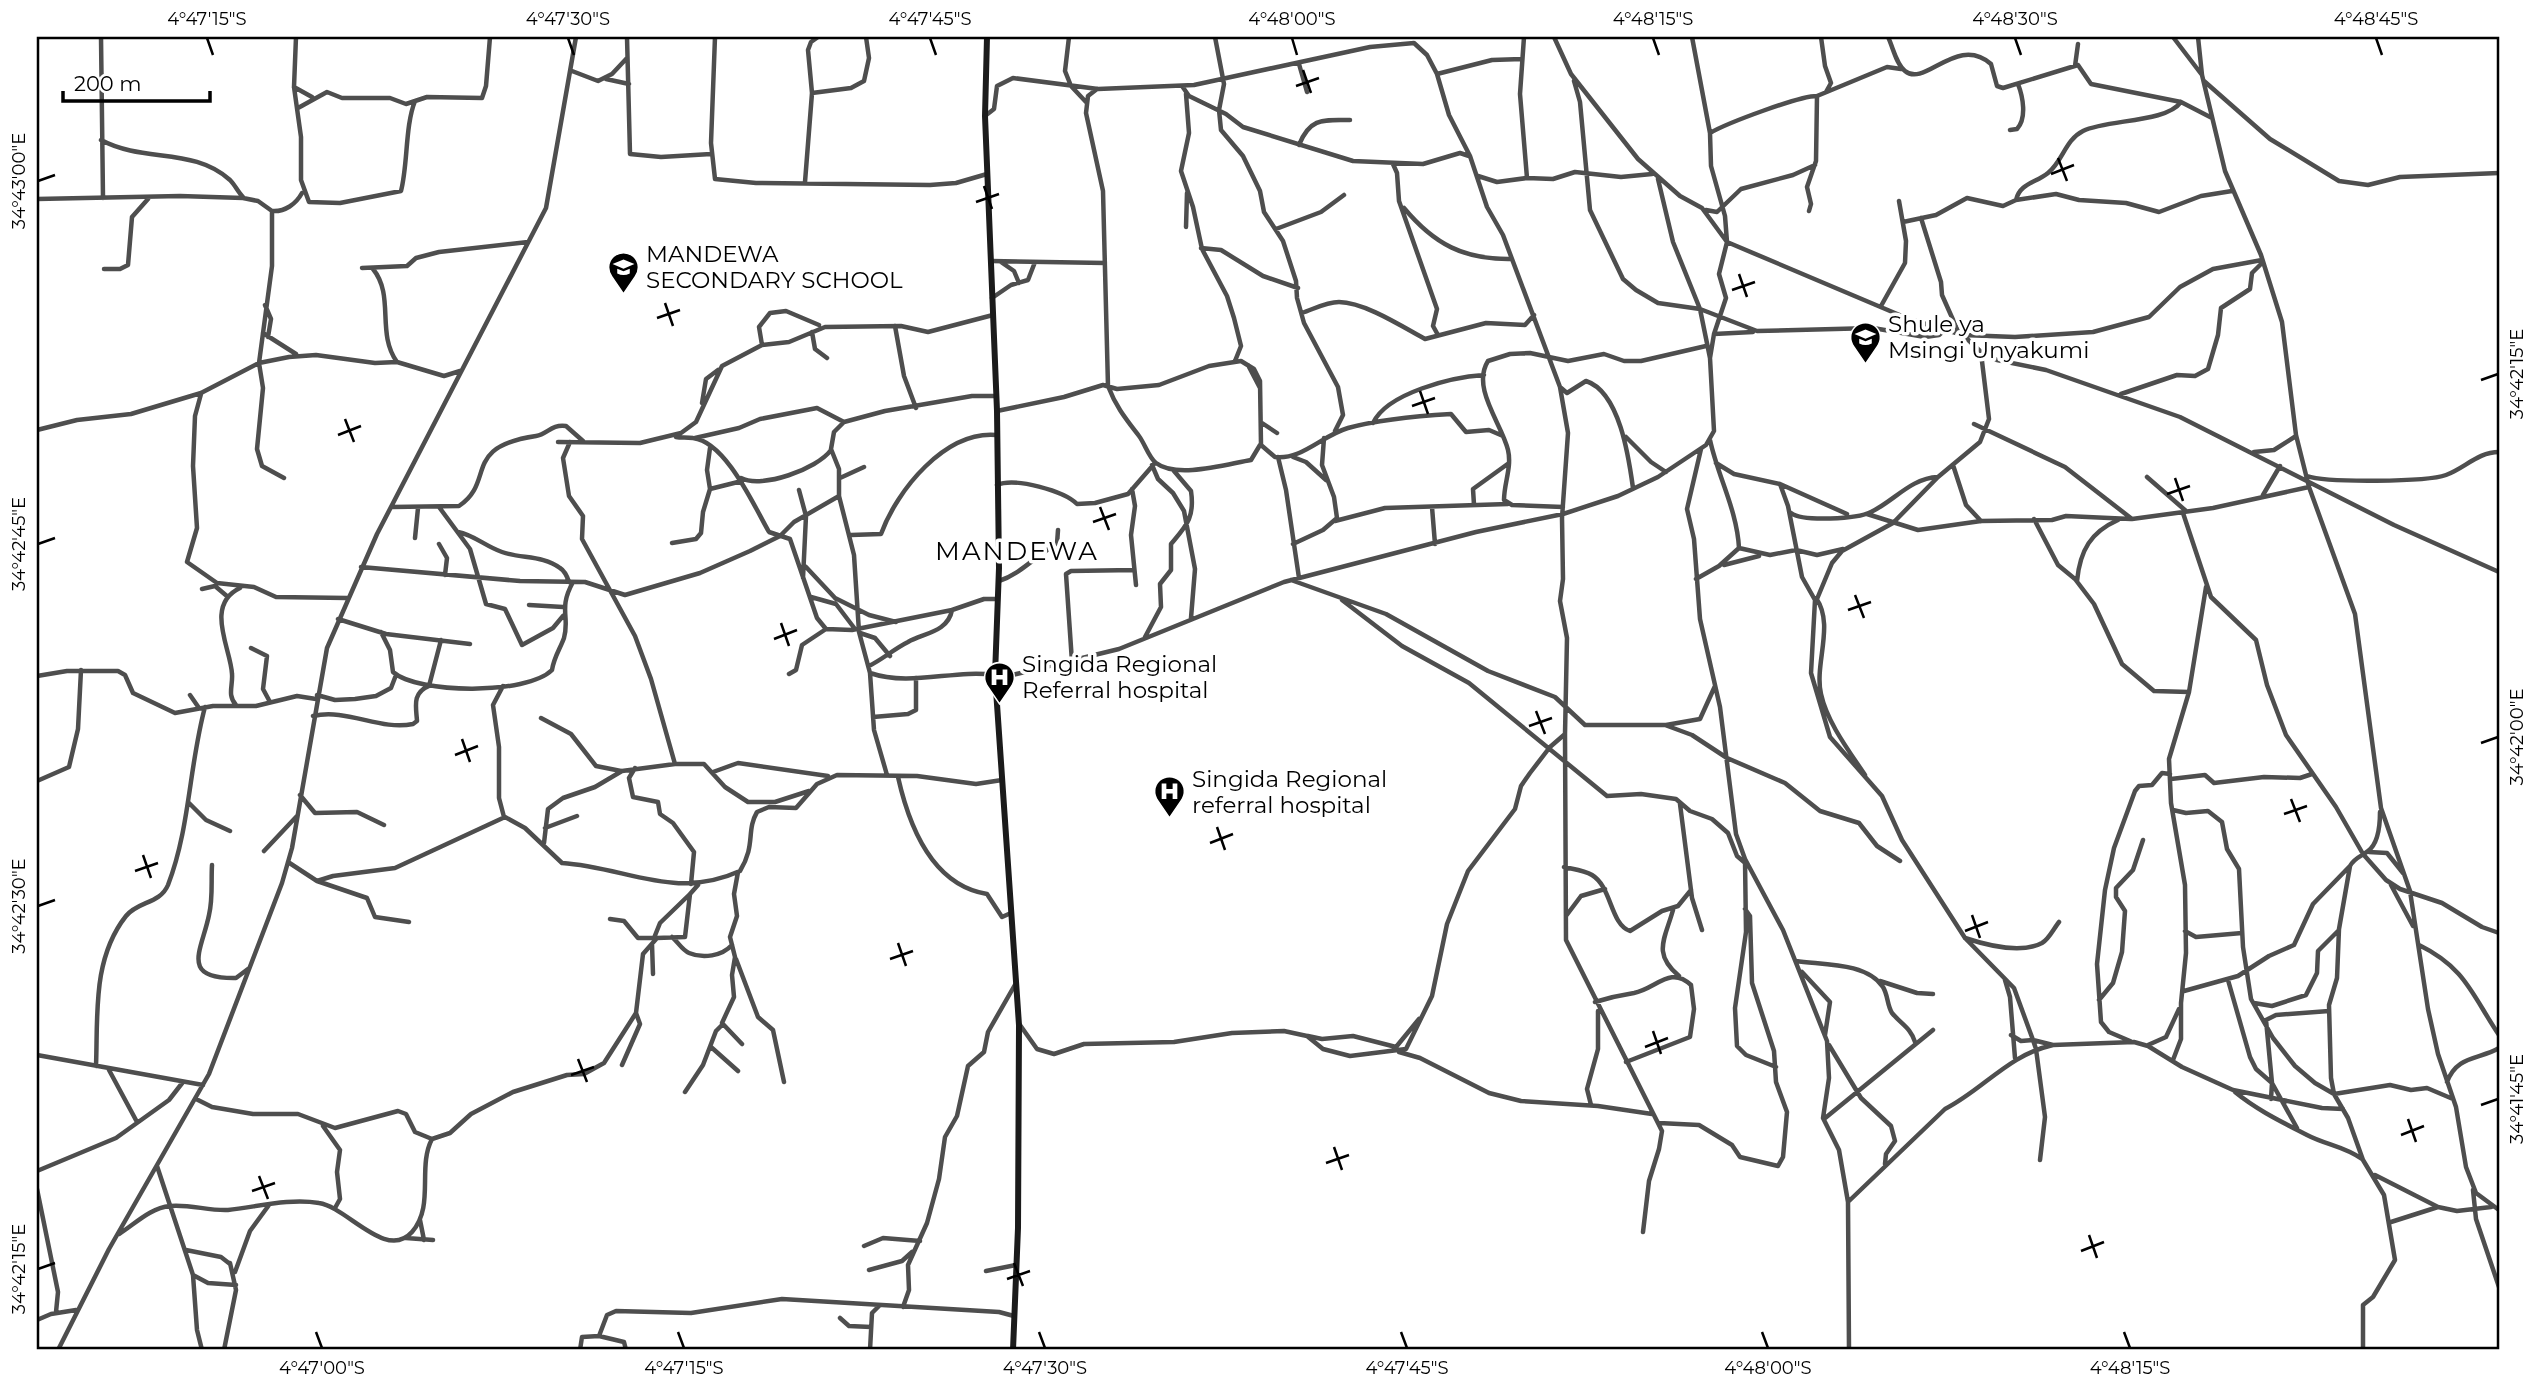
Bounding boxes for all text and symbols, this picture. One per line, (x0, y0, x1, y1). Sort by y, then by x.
text: 4°47'15"S (167, 8, 247, 30)
text: 4°47'30"S (526, 8, 610, 30)
text: 4°47'45"S (888, 8, 972, 30)
text: 4°48'00"S (1248, 8, 1336, 30)
text: 4°48'15"S (1613, 8, 1693, 30)
text: 4°48'30"S (1972, 8, 2058, 30)
text: 4°48'45"S (2334, 8, 2418, 30)
scale bar (63, 60, 210, 104)
text: 200 m (74, 71, 141, 96)
text: 34°43'00"E (8, 133, 30, 229)
place label: MANDEWA SECONDARY SCHOOL (646, 240, 903, 294)
school or university icon: MANDEWA SECONDARY SCHOOL (606, 250, 640, 294)
place label: Shule ya Msingi Unyakumi (1888, 310, 2089, 364)
school or university icon: Shule ya Msingi Unyakumi (1848, 320, 1882, 364)
text: 34°42'15"E (2506, 329, 2528, 419)
text: 34°42'45"E (8, 497, 30, 591)
district label: MANDEWA (935, 535, 1099, 567)
place label: Singida Regional Referral hospital (1022, 650, 1217, 704)
hospital icon: Singida Regional Referral hospital (982, 660, 1016, 704)
text: 34°42'00"E (2506, 689, 2528, 785)
place label: Singida Regional referral hospital (1192, 765, 1387, 819)
hospital icon: Singida Regional referral hospital (1152, 775, 1186, 819)
text: 34°42'30"E (8, 858, 30, 954)
text: 34°41'45"E (2506, 1054, 2528, 1144)
text: 34°42'15"E (8, 1224, 30, 1314)
text: 4°47'00"S (279, 1357, 365, 1379)
text: 4°47'15"S (644, 1357, 724, 1379)
text: 4°47'30"S (1003, 1357, 1087, 1379)
text: 4°47'45"S (1365, 1357, 1449, 1379)
text: 4°48'00"S (1724, 1357, 1812, 1379)
text: 4°48'15"S (2090, 1357, 2170, 1379)

